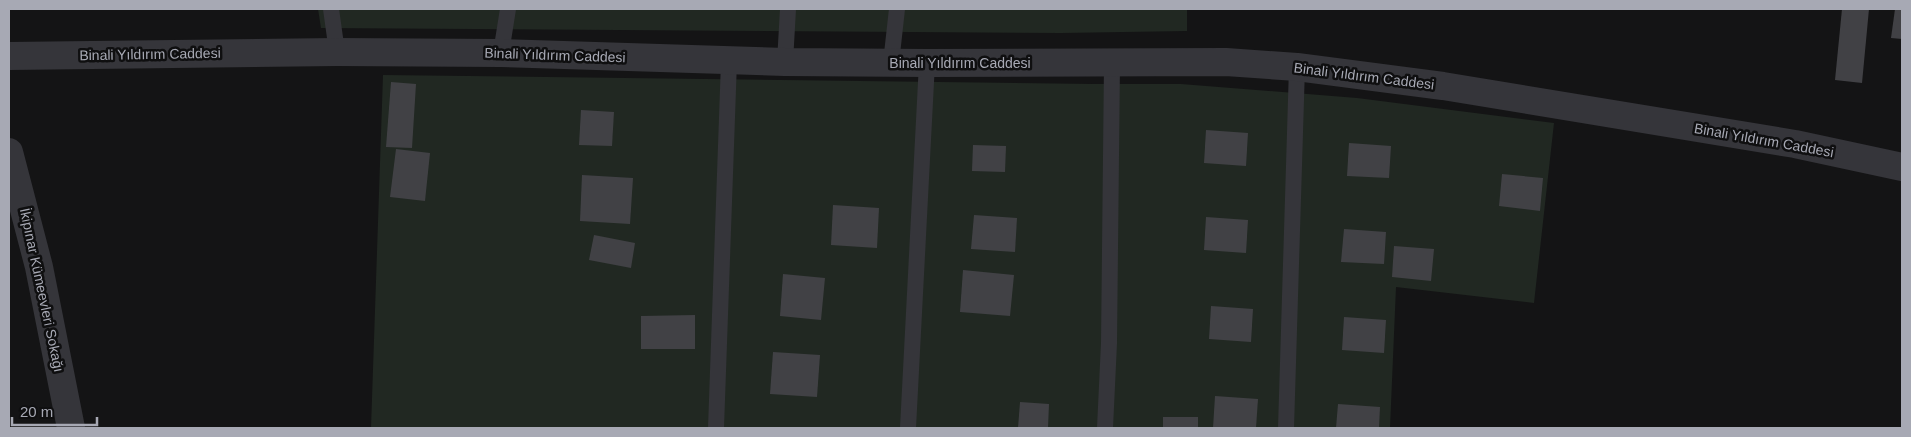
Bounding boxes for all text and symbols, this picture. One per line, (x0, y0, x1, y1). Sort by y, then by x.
street label: Binali Yıldırım Caddesi (79, 45, 221, 63)
street label: Binali Yıldırım Caddesi (484, 45, 626, 65)
street label: Binali Yıldırım Caddesi (889, 55, 1031, 71)
street label: Binali Yıldırım Caddesi (1293, 59, 1435, 93)
street label: Binali Yıldırım Caddesi (1693, 120, 1835, 160)
street label: İkipınar Kümeevleri Sokağı (17, 206, 68, 373)
scale bar (12, 394, 98, 426)
text: 20 m (20, 403, 53, 420)

